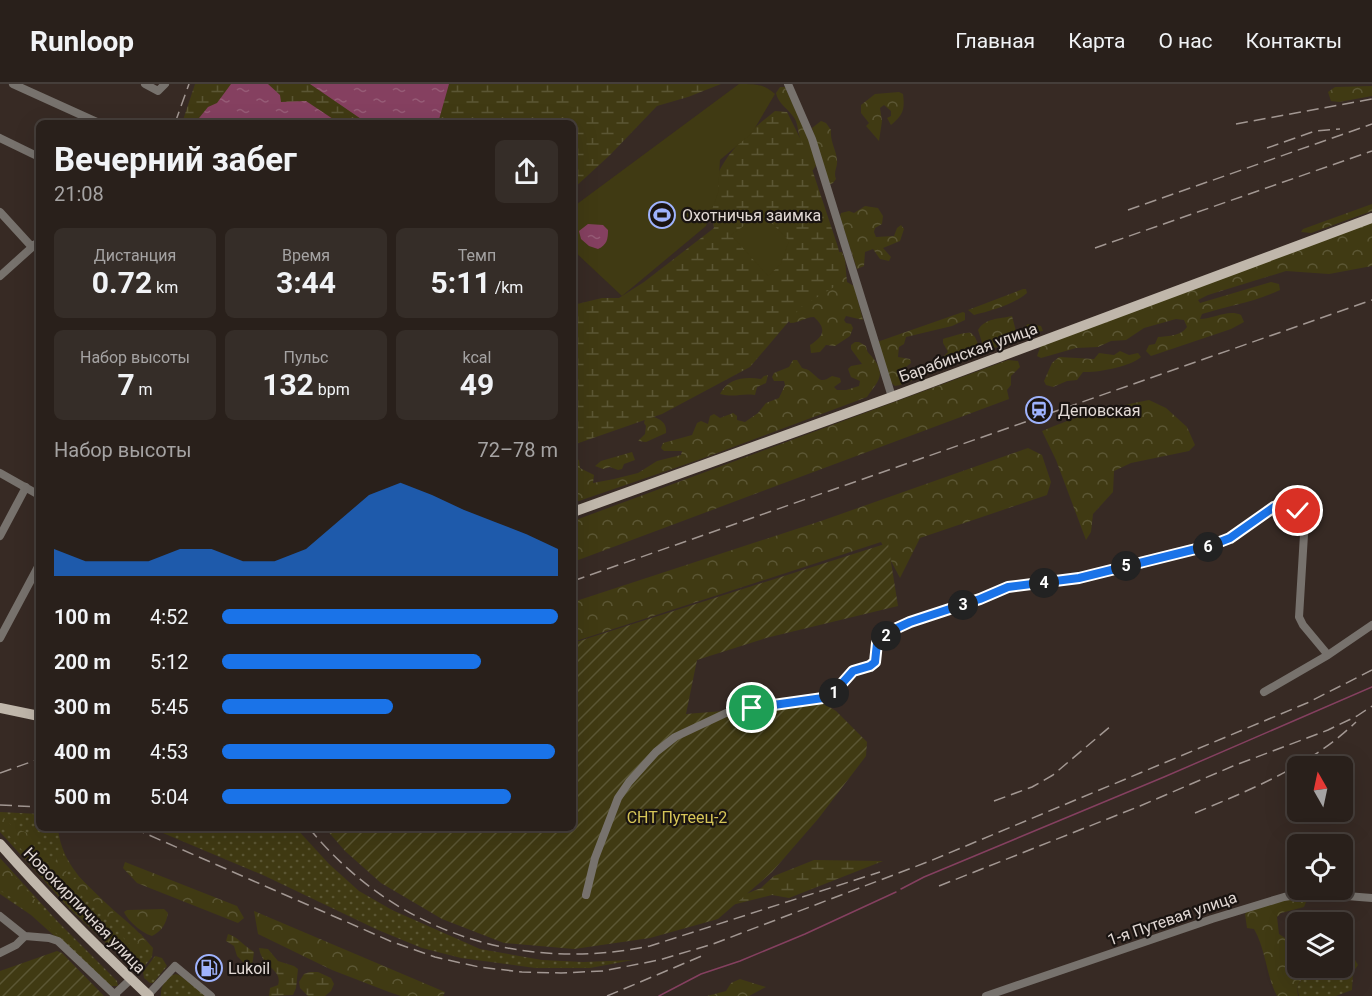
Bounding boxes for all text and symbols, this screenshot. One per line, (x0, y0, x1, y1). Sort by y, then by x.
text: Runloop (30, 25, 134, 58)
text: Главная (955, 29, 1035, 53)
text: Карта (1068, 29, 1125, 53)
text: О нас (1158, 29, 1213, 53)
text: Контакты (1246, 29, 1342, 53)
text: Вечерний забег (54, 140, 297, 179)
button: share (495, 140, 558, 203)
text: 21:08 (54, 182, 104, 206)
sports icon: Охотничья заимка (647, 200, 677, 230)
place label: Охотничья заимка (682, 206, 821, 225)
text: Дистанция (94, 246, 176, 265)
text: Время (282, 246, 330, 265)
text: Темп (458, 246, 496, 265)
text: 0.72 (92, 265, 152, 300)
text: 3:44 (276, 265, 336, 300)
text: 5:11 (431, 265, 491, 300)
text: km (152, 278, 178, 297)
text: /km (491, 278, 523, 297)
street label: Барабинская улица (896, 319, 1040, 386)
text: Набор высоты (80, 348, 190, 367)
text: Пульс (284, 348, 328, 367)
text: kcal (463, 348, 491, 367)
text: 7 (117, 367, 135, 402)
text: 132 (262, 367, 314, 402)
text: 49 (460, 367, 494, 402)
text: m (135, 380, 153, 399)
text: bpm (314, 380, 350, 399)
station icon: Деповская (1024, 395, 1054, 425)
place label: Деповская (1058, 401, 1141, 420)
text: Набор высоты (54, 438, 192, 462)
text: 72–78 m (477, 438, 558, 462)
pin (1272, 485, 1323, 536)
icon: check (1281, 494, 1314, 527)
pin: 6 (1193, 532, 1223, 562)
text: 6 (1203, 537, 1213, 556)
pin: 5 (1111, 551, 1141, 581)
text: 5 (1121, 556, 1131, 575)
pin: 4 (1029, 568, 1059, 598)
text: 4 (1039, 573, 1049, 592)
pin: 3 (948, 590, 978, 620)
text: 3 (958, 595, 968, 614)
text: 100 m (54, 605, 111, 629)
text: 4:52 (150, 605, 189, 629)
pin: 2 (871, 621, 901, 651)
text: 2 (881, 626, 891, 645)
text: 200 m (54, 650, 111, 674)
text: 5:12 (150, 650, 189, 674)
pin: 1 (819, 678, 849, 708)
pin (726, 682, 777, 733)
text: 1 (829, 683, 839, 702)
icon: arrive (735, 691, 768, 724)
text: 300 m (54, 695, 111, 719)
text: 5:45 (150, 695, 189, 719)
text: 400 m (54, 740, 111, 764)
text: 4:53 (150, 740, 189, 764)
north arrow (1287, 756, 1353, 822)
map controls (1287, 756, 1353, 978)
text: 500 m (54, 785, 111, 809)
text: 5:04 (150, 785, 189, 809)
park label: СНТ Путеец-2 (627, 808, 727, 827)
button: locate (1287, 834, 1353, 900)
street label: Новокирпичная улица (20, 844, 150, 977)
street label: 1-я Путевая улица (1105, 887, 1239, 949)
button: layers (1287, 912, 1353, 978)
fuel station icon: Lukoil (194, 953, 224, 983)
place label: Lukoil (228, 959, 270, 978)

